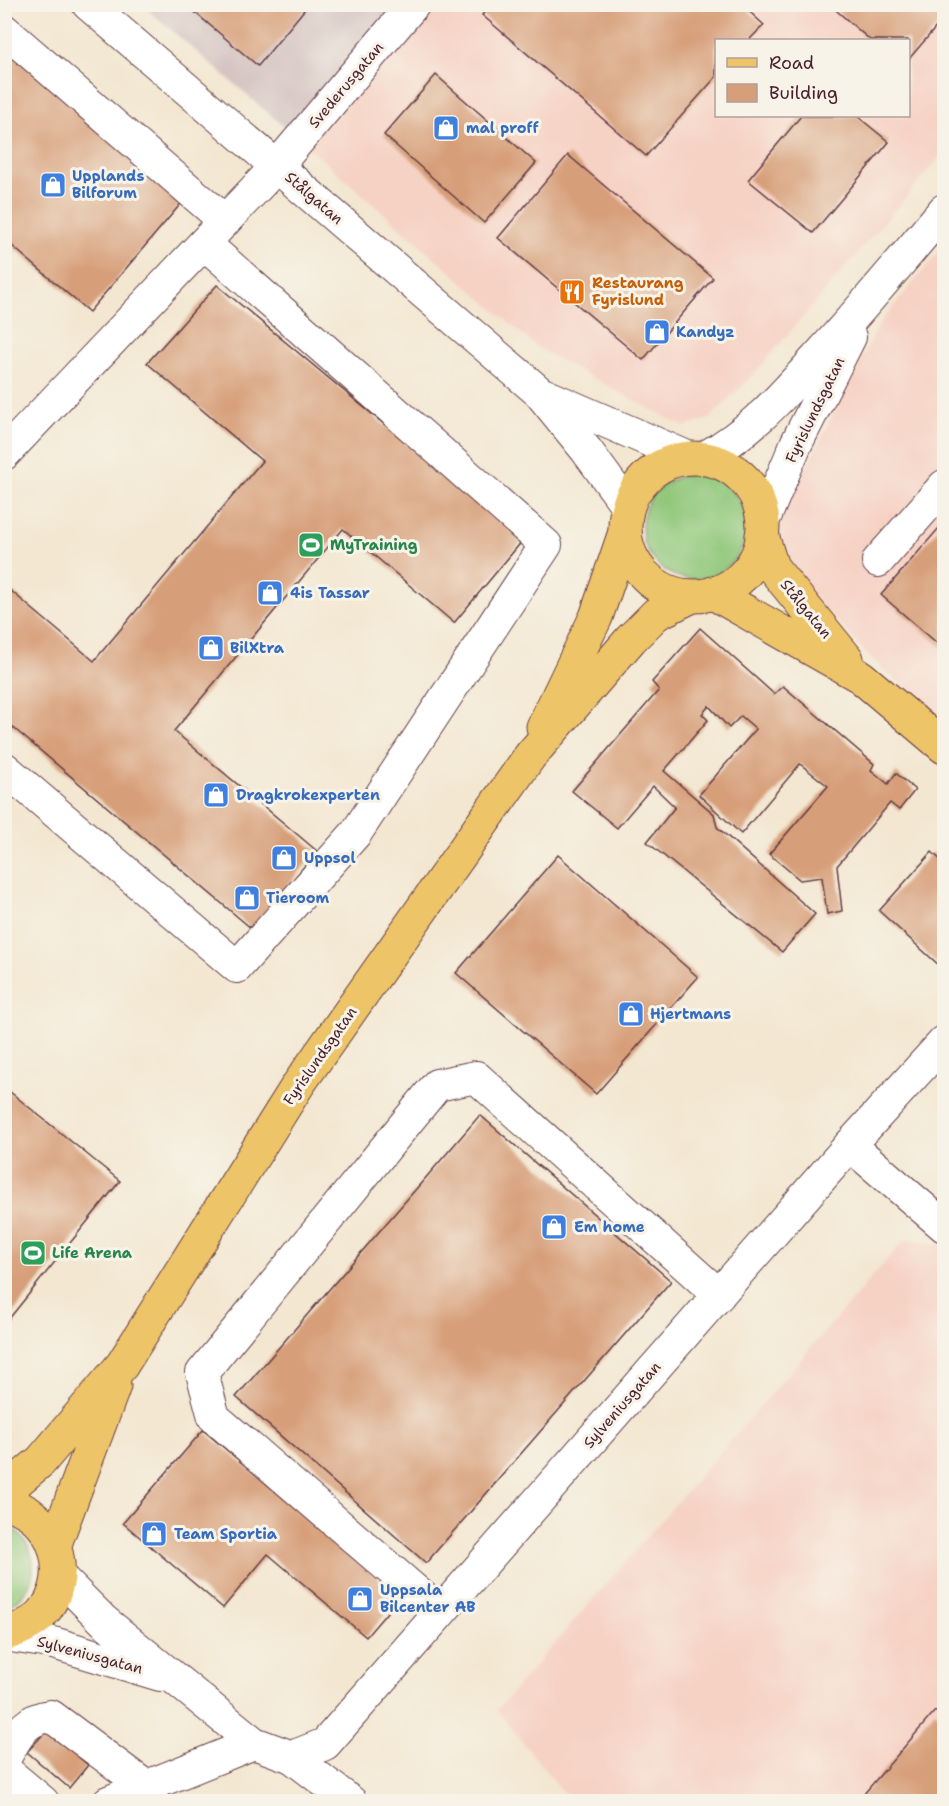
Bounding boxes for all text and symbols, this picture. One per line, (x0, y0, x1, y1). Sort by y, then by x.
street label: Svederusgatan (304, 38, 388, 132)
legend (715, 39, 910, 117)
text: Road (769, 51, 814, 75)
text: Building (769, 81, 838, 105)
shop icon: mal proff (431, 113, 461, 143)
place label: mal proff (466, 118, 539, 138)
place label: Upplands Bilforum (72, 166, 144, 203)
street label: Stålgatan (281, 167, 347, 229)
shop icon: Upplands Bilforum (38, 170, 68, 200)
place label: Restaurang Fyrislund (592, 273, 684, 310)
restaurant icon: Restaurang Fyrislund (557, 277, 587, 307)
shop icon: Kandyz (642, 317, 672, 347)
place label: Kandyz (676, 322, 735, 342)
street label: Fyrislundsgatan (781, 354, 849, 466)
sports icon: MyTraining (296, 530, 326, 560)
place label: MyTraining (330, 535, 418, 555)
street label: Stålgatan (776, 575, 836, 643)
shop icon: 4is Tassar (255, 578, 285, 608)
place label: 4is Tassar (290, 583, 370, 603)
shop icon: BilXtra (196, 633, 226, 663)
place label: BilXtra (230, 638, 285, 658)
shop icon: Dragkrokexperten (201, 780, 231, 810)
place label: Dragkrokexperten (236, 785, 380, 805)
shop icon: Uppsol (269, 843, 299, 873)
place label: Uppsol (304, 848, 356, 868)
shop icon: Tieroom (232, 883, 262, 913)
place label: Tieroom (266, 888, 330, 908)
shop icon: Hjertmans (616, 999, 646, 1029)
street label: Fyrislundsgatan (279, 1003, 361, 1109)
place label: Hjertmans (650, 1004, 731, 1024)
shop icon: Em home (539, 1212, 569, 1242)
place label: Em home (574, 1217, 645, 1237)
sports icon: Life Arena (18, 1238, 48, 1268)
place label: Life Arena (52, 1243, 133, 1263)
street label: Sylveniusgatan (579, 1357, 665, 1453)
shop icon: Team Sportia (139, 1519, 169, 1549)
place label: Team Sportia (174, 1524, 278, 1544)
place label: Uppsala Bilcenter AB (380, 1580, 476, 1617)
shop icon: Uppsala Bilcenter AB (345, 1584, 375, 1614)
street label: Sylveniusgatan (35, 1631, 145, 1679)

